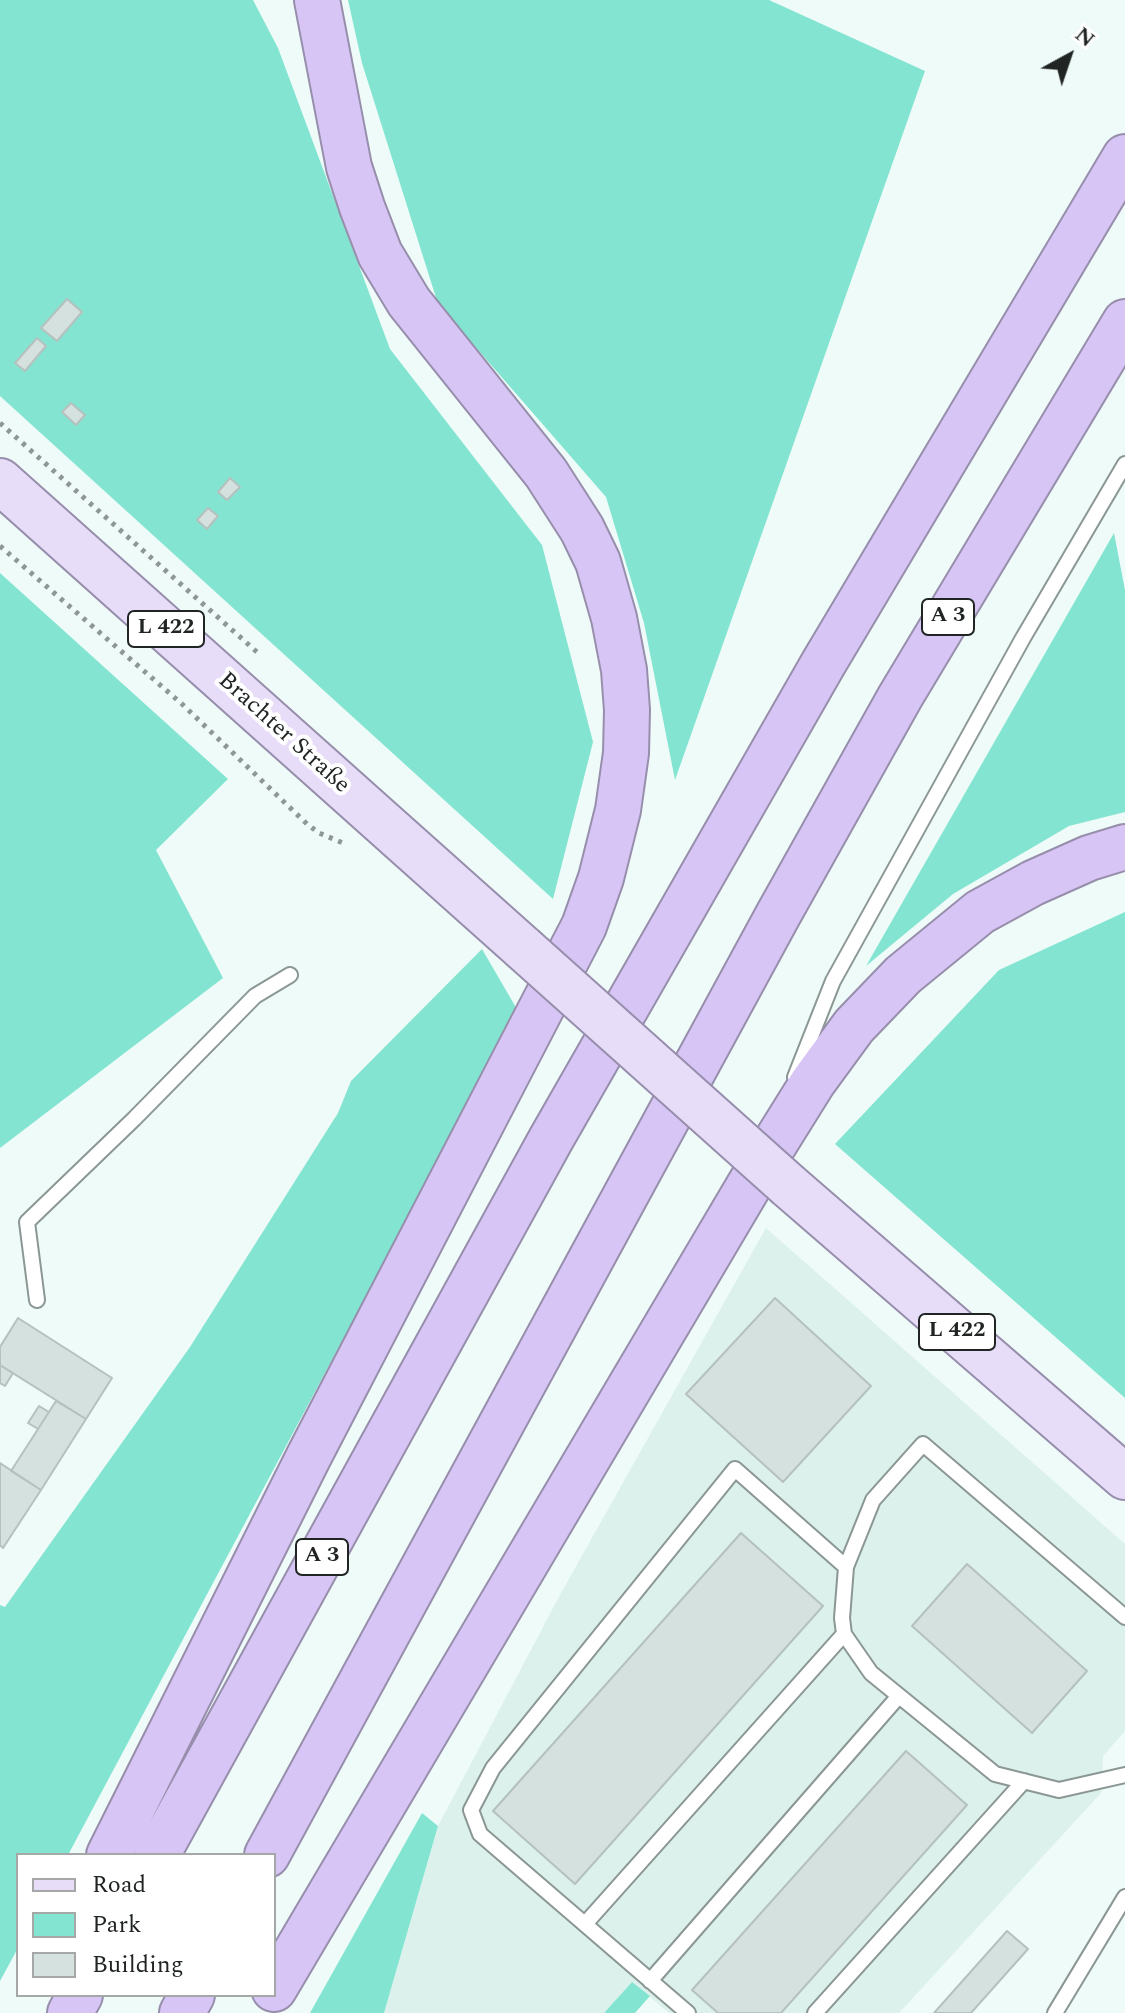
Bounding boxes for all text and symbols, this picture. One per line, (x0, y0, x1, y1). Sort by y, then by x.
north arrow (1029, 16, 1109, 96)
text: N (1067, 19, 1102, 56)
road number: A 3 (922, 599, 974, 635)
road number: L 422 (128, 611, 204, 647)
street label: Brachter Straße (211, 667, 355, 801)
road number: L 422 (919, 1314, 995, 1350)
road number: A 3 (296, 1539, 348, 1575)
legend (16, 1853, 276, 1997)
text: Road (92, 1867, 146, 1903)
text: Park (92, 1907, 142, 1943)
text: Building (92, 1947, 184, 1983)

